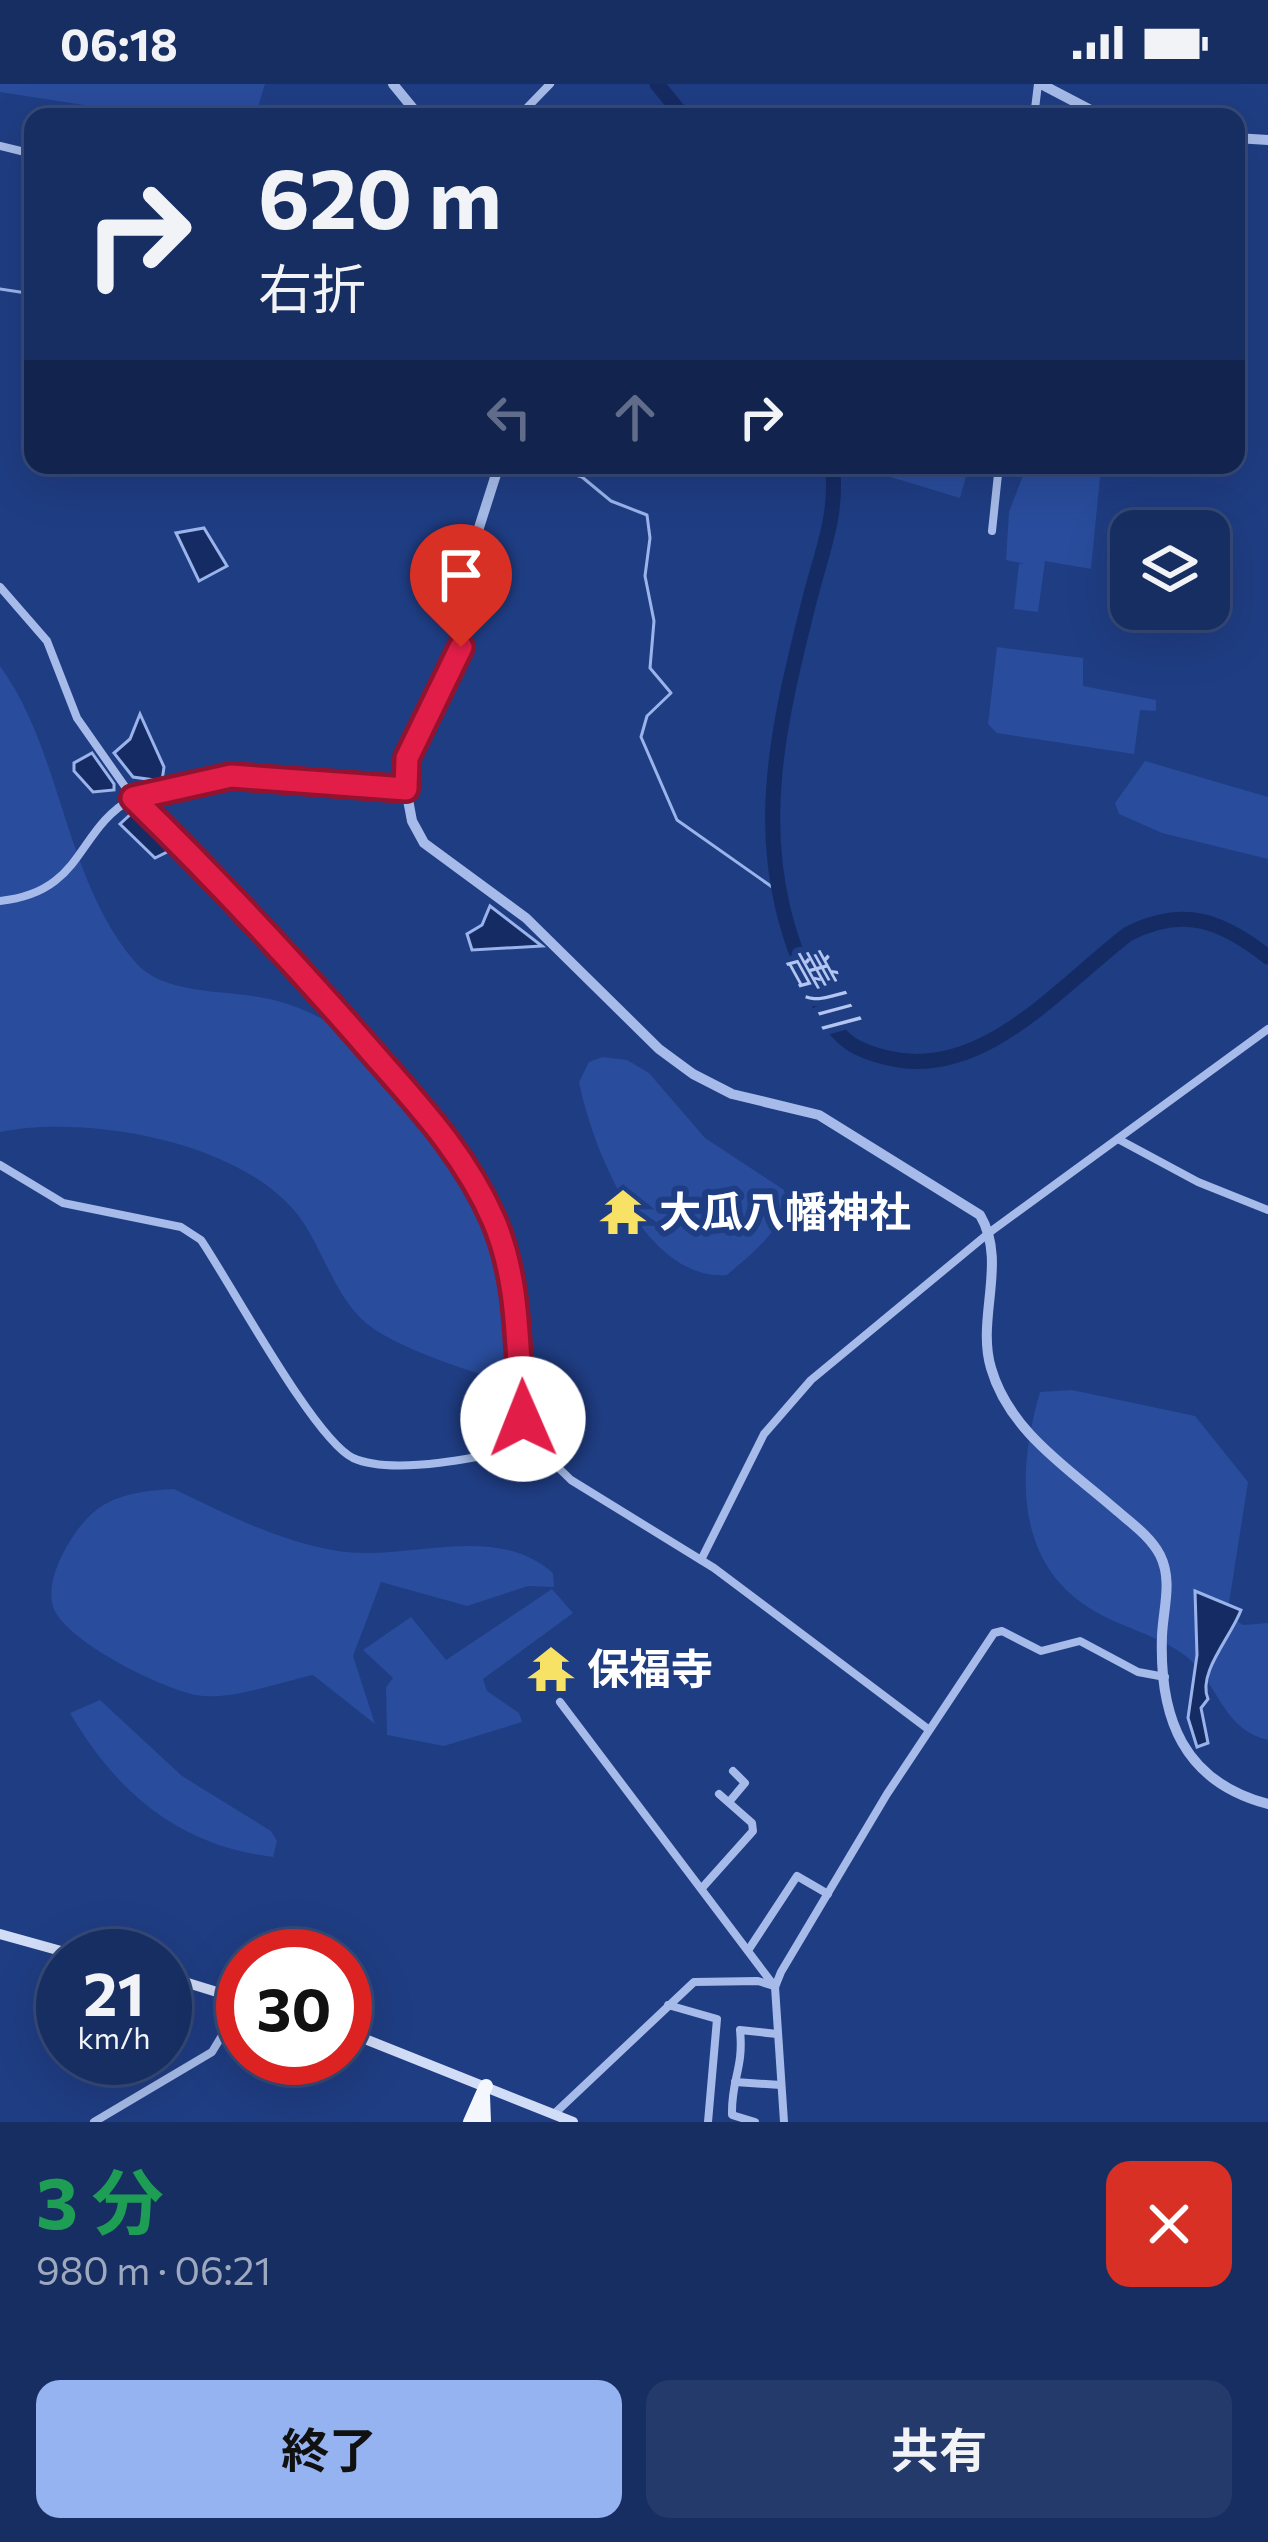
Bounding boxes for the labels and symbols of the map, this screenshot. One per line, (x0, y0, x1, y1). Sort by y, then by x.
pin (410, 524, 512, 647)
water label: 善川 (777, 932, 871, 1041)
place label: 大瓜八幡神社 (659, 1184, 911, 1236)
temple icon: 大瓜八幡神社 (598, 1187, 648, 1237)
position arrow (460, 1356, 586, 1482)
place label: 保福寺 (587, 1641, 713, 1693)
temple icon: 保福寺 (526, 1644, 576, 1694)
speed limit sign: 30 (216, 1929, 372, 2085)

